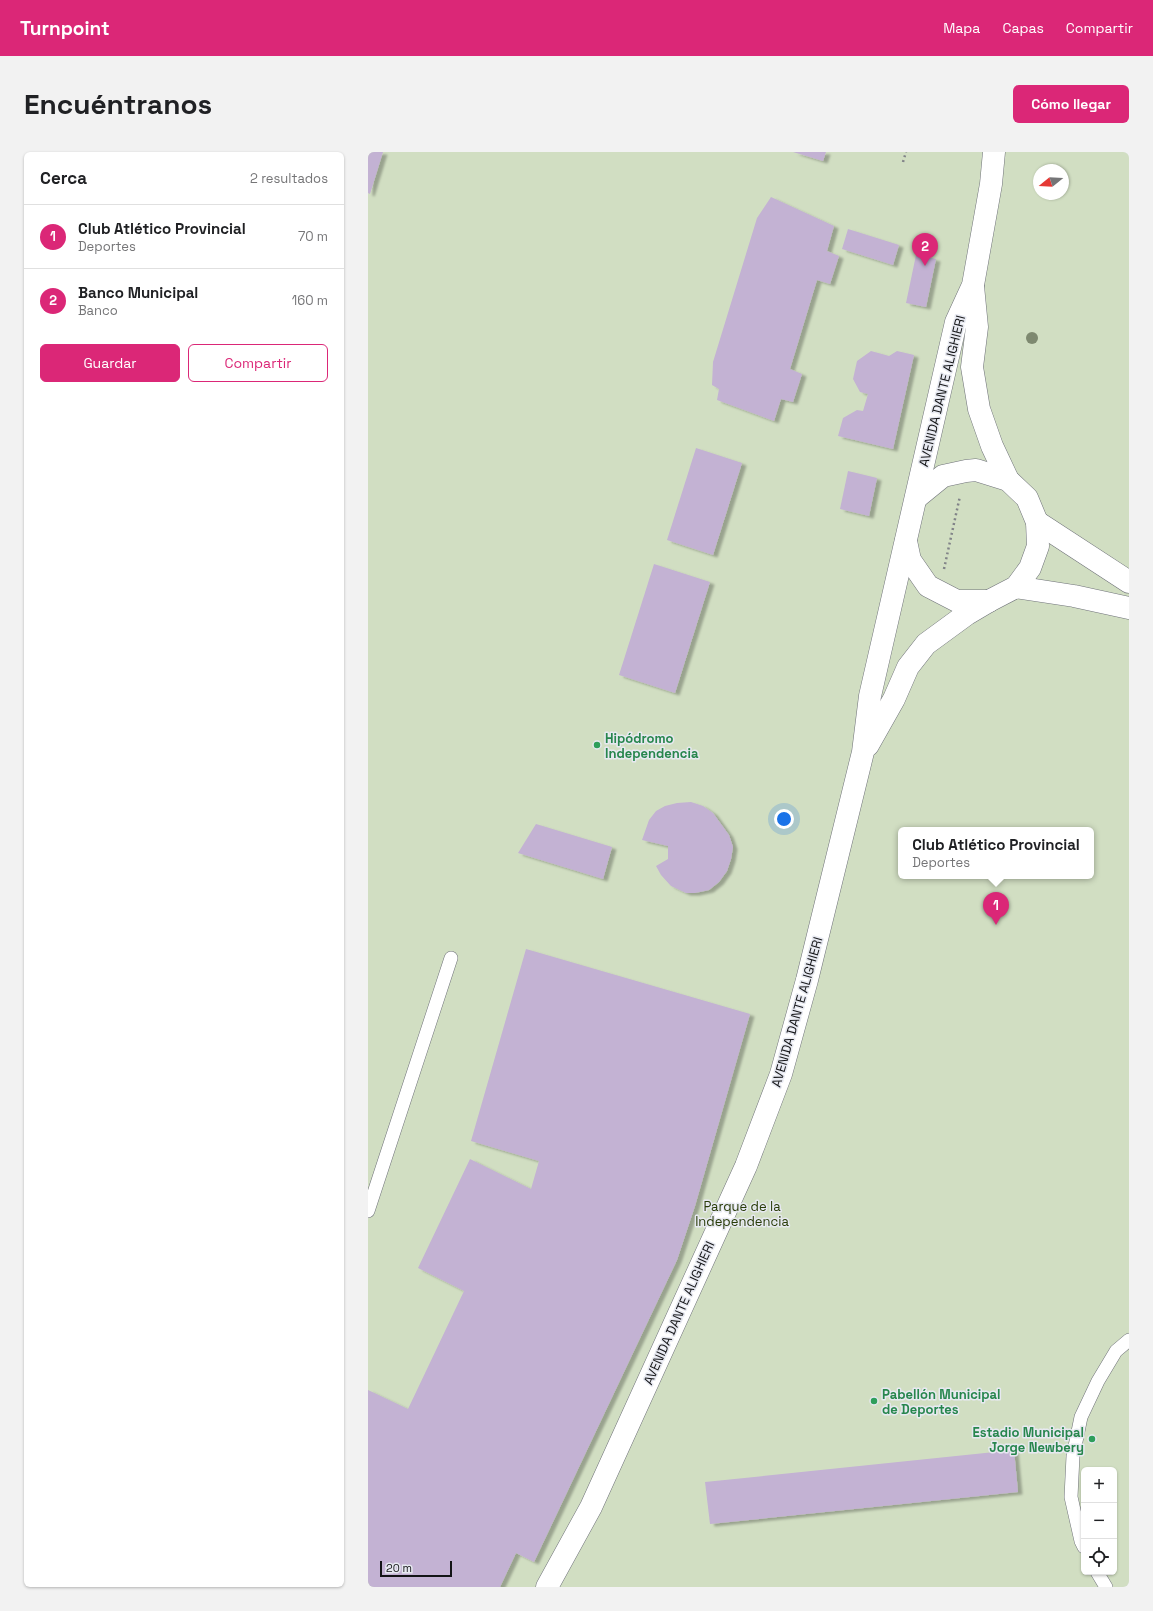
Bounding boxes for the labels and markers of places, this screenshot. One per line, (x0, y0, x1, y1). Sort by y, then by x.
pin: 2 (912, 233, 938, 266)
place label: Hipódromo Independencia (605, 730, 699, 762)
marker: Hipódromo Independencia (592, 740, 602, 750)
pin: 1 (983, 892, 1009, 925)
place label: Pabellón Municipal de Deportes (882, 1386, 1001, 1418)
marker: Pabellón Municipal de Deportes (869, 1396, 879, 1406)
place label: Estadio Municipal Jorge Newbery (973, 1424, 1084, 1456)
marker: Estadio Municipal Jorge Newbery (1087, 1434, 1097, 1444)

